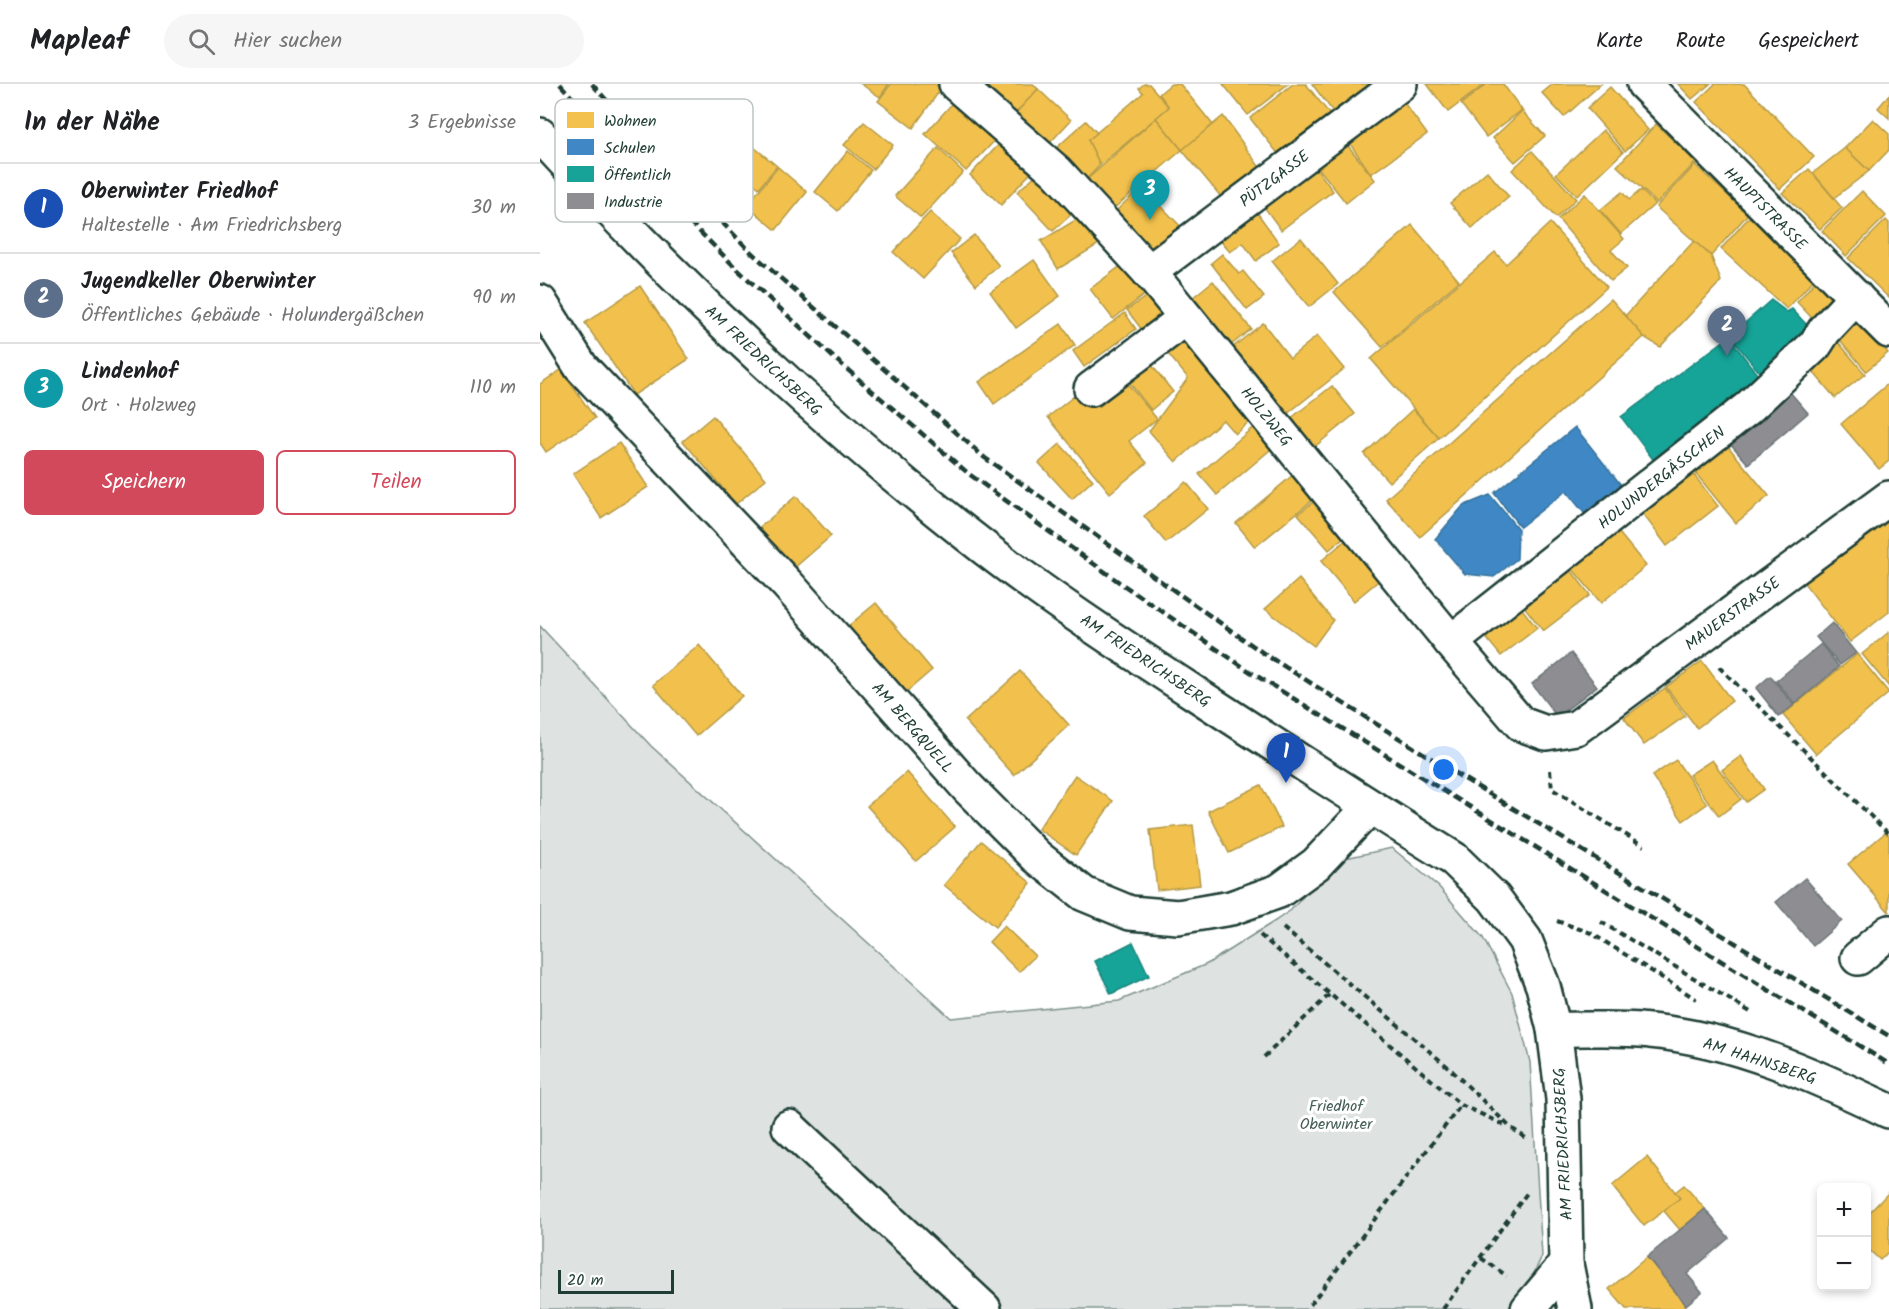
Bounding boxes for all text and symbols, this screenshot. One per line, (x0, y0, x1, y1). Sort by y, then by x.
search box (164, 14, 584, 68)
text: Mapleaf (30, 19, 128, 64)
text: Hier suchen (233, 24, 342, 59)
icon: search (185, 25, 218, 58)
text: Karte (1596, 25, 1643, 58)
text: Route (1676, 25, 1725, 58)
text: Gespeichert (1758, 25, 1859, 58)
legend (555, 99, 753, 222)
text: In der Nähe (24, 102, 160, 144)
text: 3 Ergebnisse (408, 107, 516, 139)
text: Wohnen (604, 109, 657, 134)
text: Schulen (604, 136, 656, 161)
street label: PÜTZGASSE (1234, 144, 1316, 214)
street label: HAUPTSTRASSE (1717, 161, 1813, 257)
text: Öffentlich (604, 163, 671, 188)
pin: 3 (1130, 170, 1170, 220)
text: Oberwinter Friedhof (81, 175, 277, 210)
text: Industrie (604, 190, 662, 215)
text: 1 (40, 192, 47, 224)
text: 30 m (471, 192, 516, 224)
text: Haltestelle · Am Friedrichsberg (81, 210, 342, 242)
text: Jugendkeller Oberwinter (81, 265, 315, 300)
text: 2 (38, 282, 49, 314)
text: 90 m (472, 282, 516, 314)
text: Öffentliches Gebäude · Holundergäßchen (81, 300, 424, 332)
street label: AM FRIEDRICHSBERG (699, 300, 827, 422)
pin: 2 (1708, 306, 1746, 356)
text: Lindenhof (81, 355, 178, 390)
text: 3 (38, 372, 49, 404)
text: 110 m (470, 372, 516, 404)
street label: HOLZWEG (1234, 382, 1298, 452)
text: Ort · Holzweg (81, 390, 197, 422)
street label: HOLUNDERGÄSSCHEN (1593, 420, 1731, 536)
button: Speichern (24, 450, 264, 515)
button: Teilen (276, 450, 516, 515)
street label: MAUERSTRASSE (1680, 570, 1786, 658)
street label: AM FRIEDRICHSBERG (1075, 608, 1216, 714)
street label: AM BERGQUELL (865, 677, 959, 779)
pin: 1 (1266, 734, 1306, 783)
your location (1429, 755, 1458, 784)
street label: AM HAHNSBERG (1700, 1031, 1819, 1092)
street label: AM FRIEDRICHSBERG (1547, 1067, 1580, 1221)
park label: Friedhof Oberwinter (1300, 1094, 1374, 1137)
map controls (1817, 1183, 1871, 1291)
button: + (1817, 1183, 1871, 1237)
button: − (1817, 1237, 1871, 1291)
scale bar (558, 1267, 674, 1294)
text: 20 m (567, 1268, 603, 1293)

